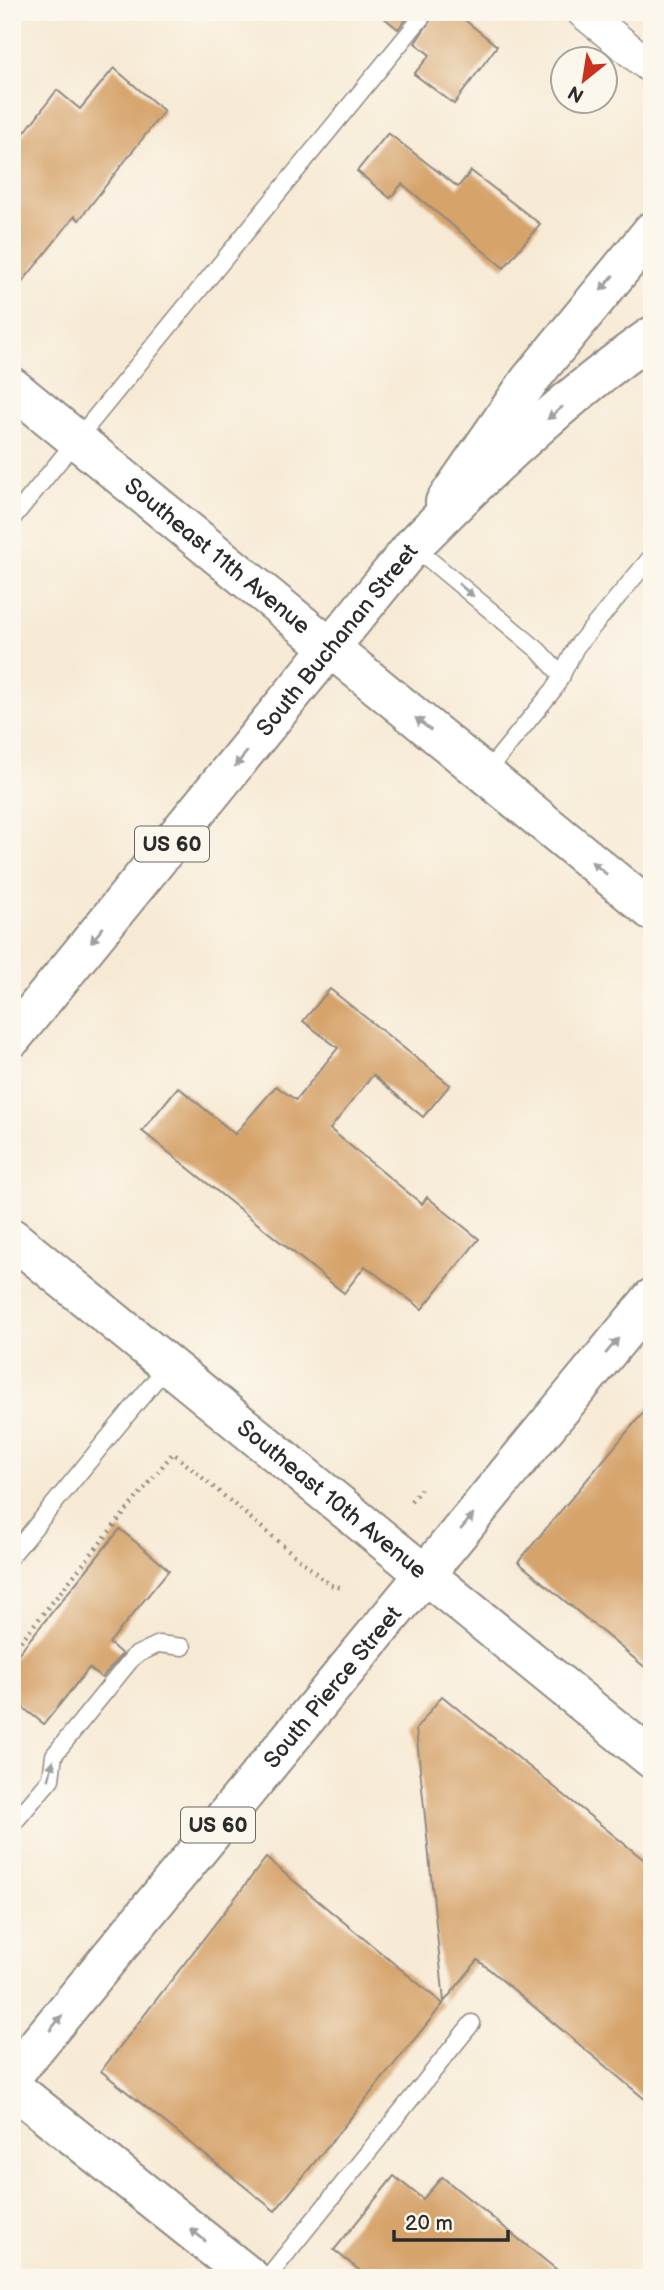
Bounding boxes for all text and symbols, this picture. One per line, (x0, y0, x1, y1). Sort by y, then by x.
north arrow (548, 46, 618, 116)
text: N (564, 80, 588, 107)
one-way arrow (599, 274, 615, 292)
one-way arrow (546, 405, 563, 420)
street label: Southeast 11th Avenue (119, 472, 316, 641)
street label: South Buchanan Street (251, 538, 424, 742)
one-way arrow (457, 582, 474, 597)
one-way arrow (414, 717, 431, 732)
one-way arrow (234, 749, 249, 767)
road number: US 60 (135, 826, 209, 862)
one-way arrow (590, 861, 607, 876)
one-way arrow (90, 926, 105, 943)
one-way arrow (604, 1338, 619, 1355)
street label: Southeast 10th Avenue (231, 1414, 432, 1585)
one-way arrow (459, 1513, 474, 1530)
street label: South Pierce Street (258, 1601, 408, 1774)
one-way arrow (46, 1759, 57, 1781)
road number: US 60 (181, 1808, 255, 1842)
one-way arrow (48, 2015, 63, 2033)
scale bar (394, 2199, 508, 2243)
text: 20 m (405, 2211, 453, 2236)
one-way arrow (189, 2228, 207, 2243)

